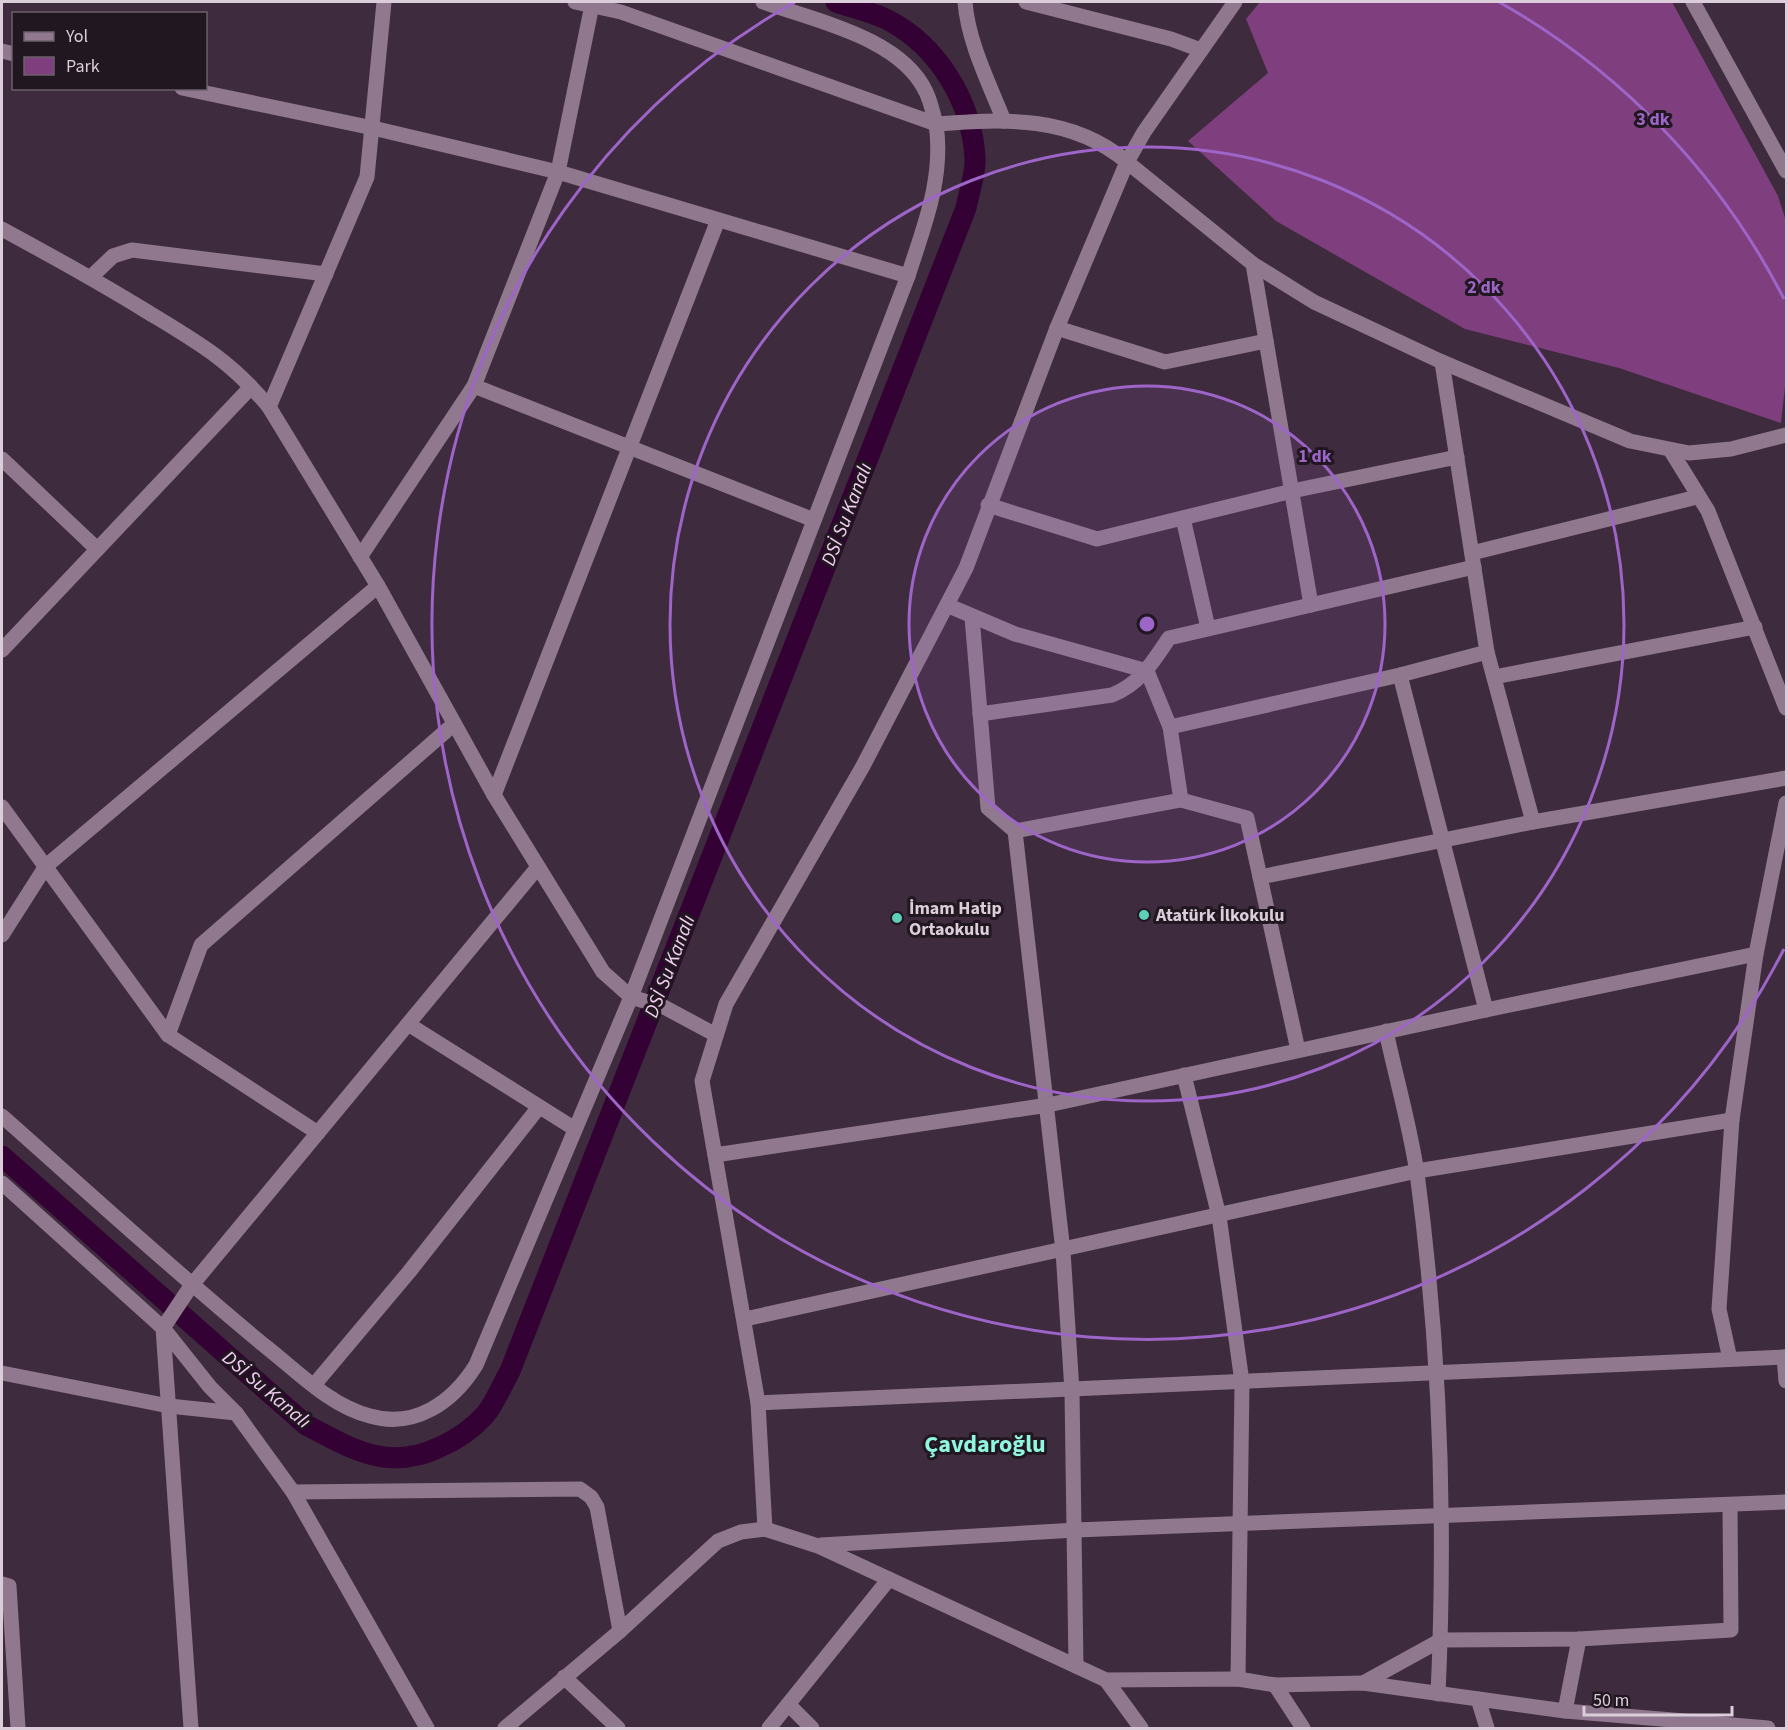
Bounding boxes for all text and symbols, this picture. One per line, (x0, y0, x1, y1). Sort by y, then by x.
legend (12, 12, 207, 90)
text: Yol (65, 24, 88, 49)
text: Park (66, 54, 100, 79)
text: 3 dk (1636, 107, 1670, 132)
text: 2 dk (1467, 275, 1501, 300)
text: 1 dk (1298, 444, 1332, 469)
water label: DSİ Su Kanalı (814, 459, 879, 570)
centre of rings (1137, 614, 1157, 634)
place label: İmam Hatip Ortaokulu (909, 896, 1002, 942)
place label: Atatürk İlkokulu (1155, 903, 1284, 928)
marker: Atatürk İlkokulu (1137, 908, 1151, 922)
water label: DSİ Su Kanalı (637, 911, 702, 1022)
marker: İmam Hatip Ortaokulu (890, 911, 904, 925)
water label: DSİ Su Kanalı (216, 1344, 317, 1435)
district label: Çavdaroğlu (924, 1427, 1046, 1462)
scale bar (1584, 1679, 1732, 1717)
text: 50 m (1593, 1688, 1629, 1713)

